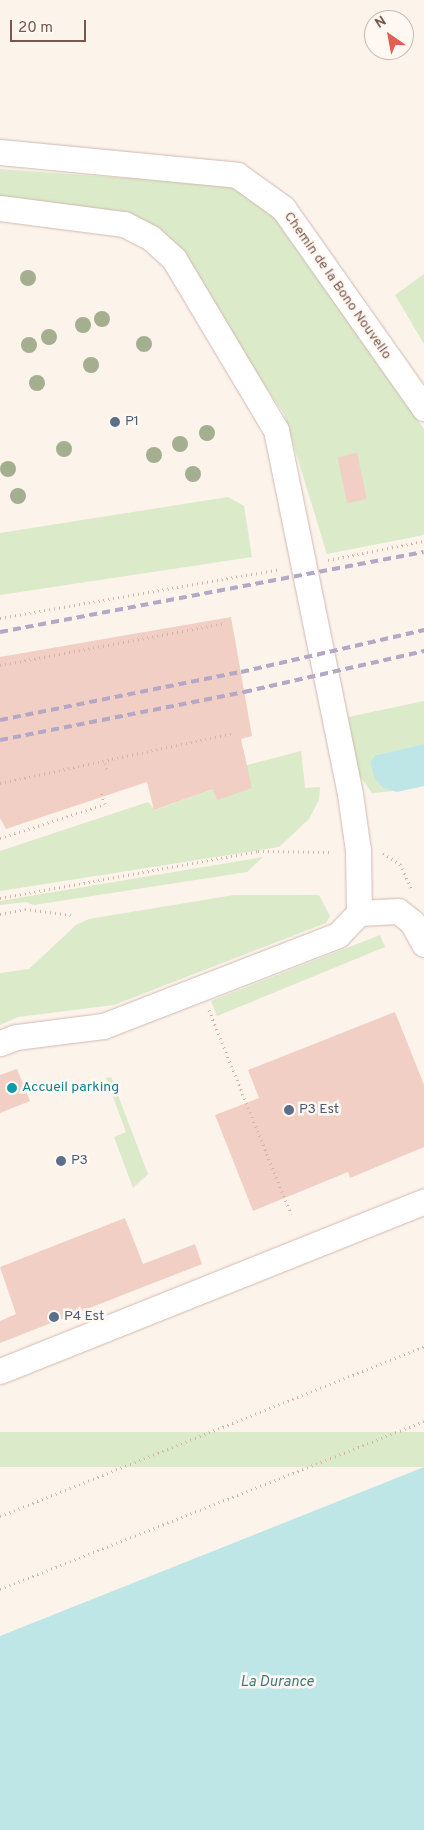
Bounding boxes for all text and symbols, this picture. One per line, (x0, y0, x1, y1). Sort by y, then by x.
scale bar (12, 10, 89, 42)
north arrow (364, 10, 414, 60)
text: N (372, 13, 390, 33)
text: 20 m (18, 19, 53, 38)
street label: Chemin de la Bono Nouvello (280, 209, 394, 363)
place label: P1 (125, 414, 139, 430)
marker: P1 (109, 416, 121, 428)
place label: Accueil parking (22, 1080, 119, 1096)
marker: Accueil parking (6, 1082, 18, 1094)
place label: P3 Est (299, 1102, 339, 1118)
marker: P3 Est (283, 1104, 295, 1116)
place label: P3 (71, 1153, 88, 1169)
marker: P3 (55, 1155, 67, 1167)
place label: P4 Est (64, 1309, 104, 1325)
marker: P4 Est (48, 1311, 60, 1323)
water label: La Durance (240, 1674, 314, 1692)

